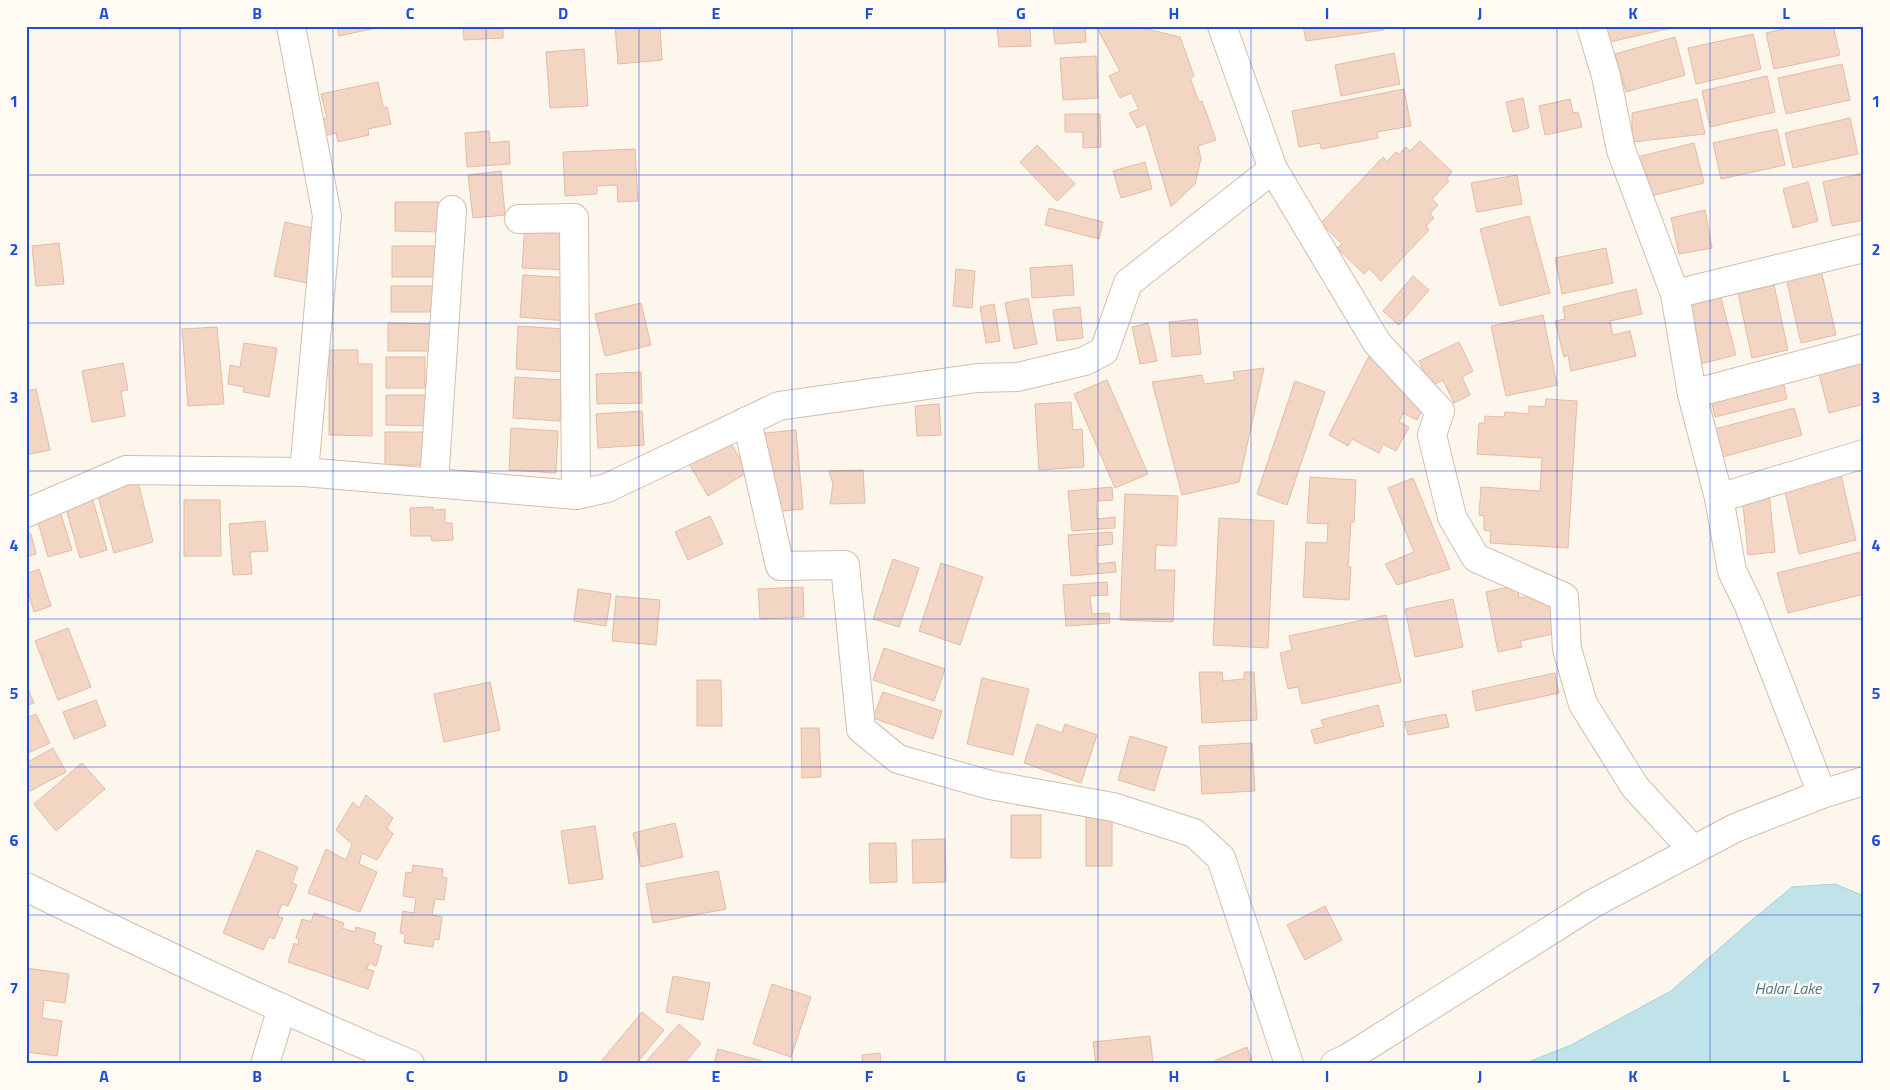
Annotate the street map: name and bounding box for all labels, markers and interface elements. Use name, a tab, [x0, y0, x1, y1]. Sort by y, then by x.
text: A	[99, 1, 109, 25]
text: B	[252, 1, 262, 25]
text: C	[406, 1, 415, 25]
text: D	[558, 1, 568, 25]
text: E	[712, 1, 721, 25]
text: F	[865, 1, 874, 25]
text: G	[1016, 1, 1026, 25]
text: H	[1169, 1, 1179, 25]
text: I	[1325, 1, 1329, 25]
text: J	[1478, 1, 1482, 25]
text: K	[1628, 1, 1638, 25]
text: L	[1782, 1, 1790, 25]
text: 1	[10, 89, 18, 113]
text: 1	[1872, 89, 1880, 113]
text: 2	[10, 237, 18, 261]
text: 2	[1872, 237, 1880, 261]
text: 3	[10, 385, 18, 409]
text: 3	[1872, 385, 1880, 409]
text: 4	[10, 533, 19, 557]
text: 4	[1872, 533, 1881, 557]
text: 5	[10, 681, 19, 705]
text: 5	[1872, 681, 1881, 705]
text: 6	[10, 828, 19, 852]
text: 6	[1872, 828, 1881, 852]
text: 7	[10, 976, 18, 1000]
water label: Halar Lake	[1755, 976, 1823, 1000]
text: 7	[1872, 976, 1880, 1000]
text: A	[99, 1064, 109, 1088]
text: B	[252, 1064, 262, 1088]
text: C	[406, 1064, 415, 1088]
text: D	[558, 1064, 568, 1088]
text: E	[712, 1064, 721, 1088]
text: F	[865, 1064, 874, 1088]
text: G	[1016, 1064, 1026, 1088]
text: H	[1169, 1064, 1179, 1088]
text: I	[1325, 1064, 1329, 1088]
text: J	[1478, 1064, 1482, 1088]
text: K	[1628, 1064, 1638, 1088]
text: L	[1782, 1064, 1790, 1088]

